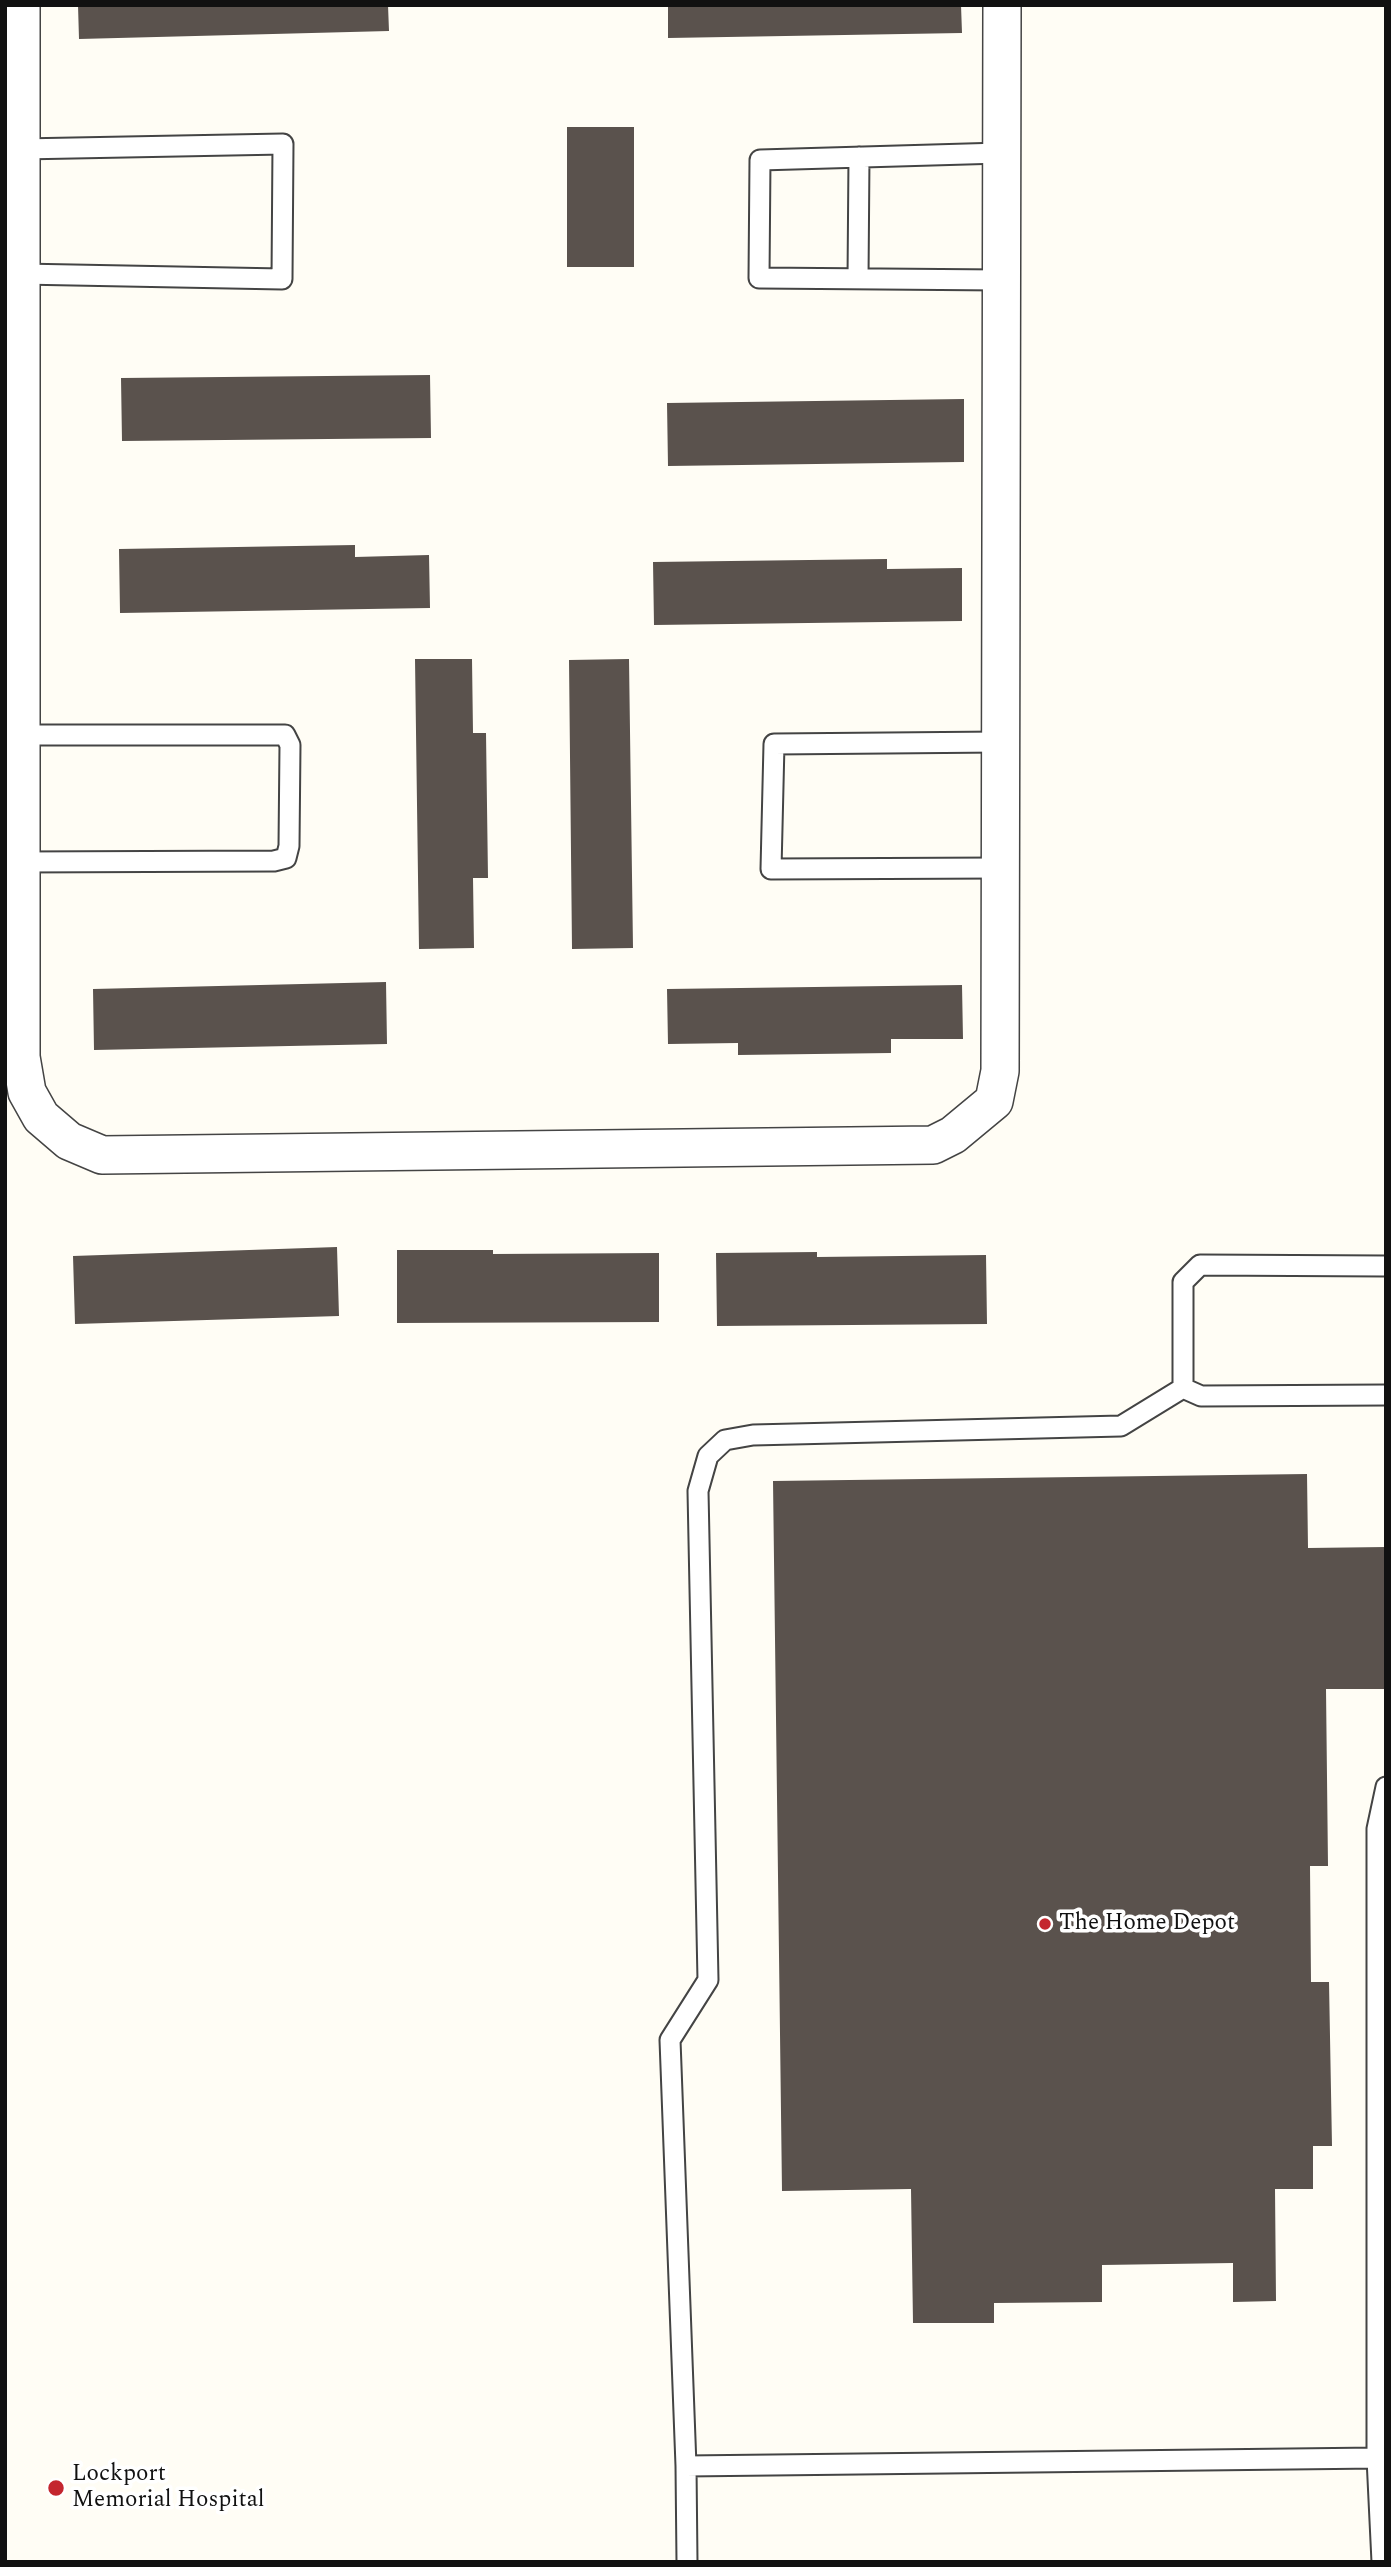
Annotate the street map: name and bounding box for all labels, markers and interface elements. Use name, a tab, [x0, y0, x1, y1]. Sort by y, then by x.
place label: The Home Depot	[1059, 1910, 1235, 1938]
marker: The Home Depot	[1037, 1916, 1053, 1932]
place label: Lockport Memorial Hospital	[72, 2461, 265, 2515]
marker: Lockport Memorial Hospital	[46, 2478, 66, 2498]

